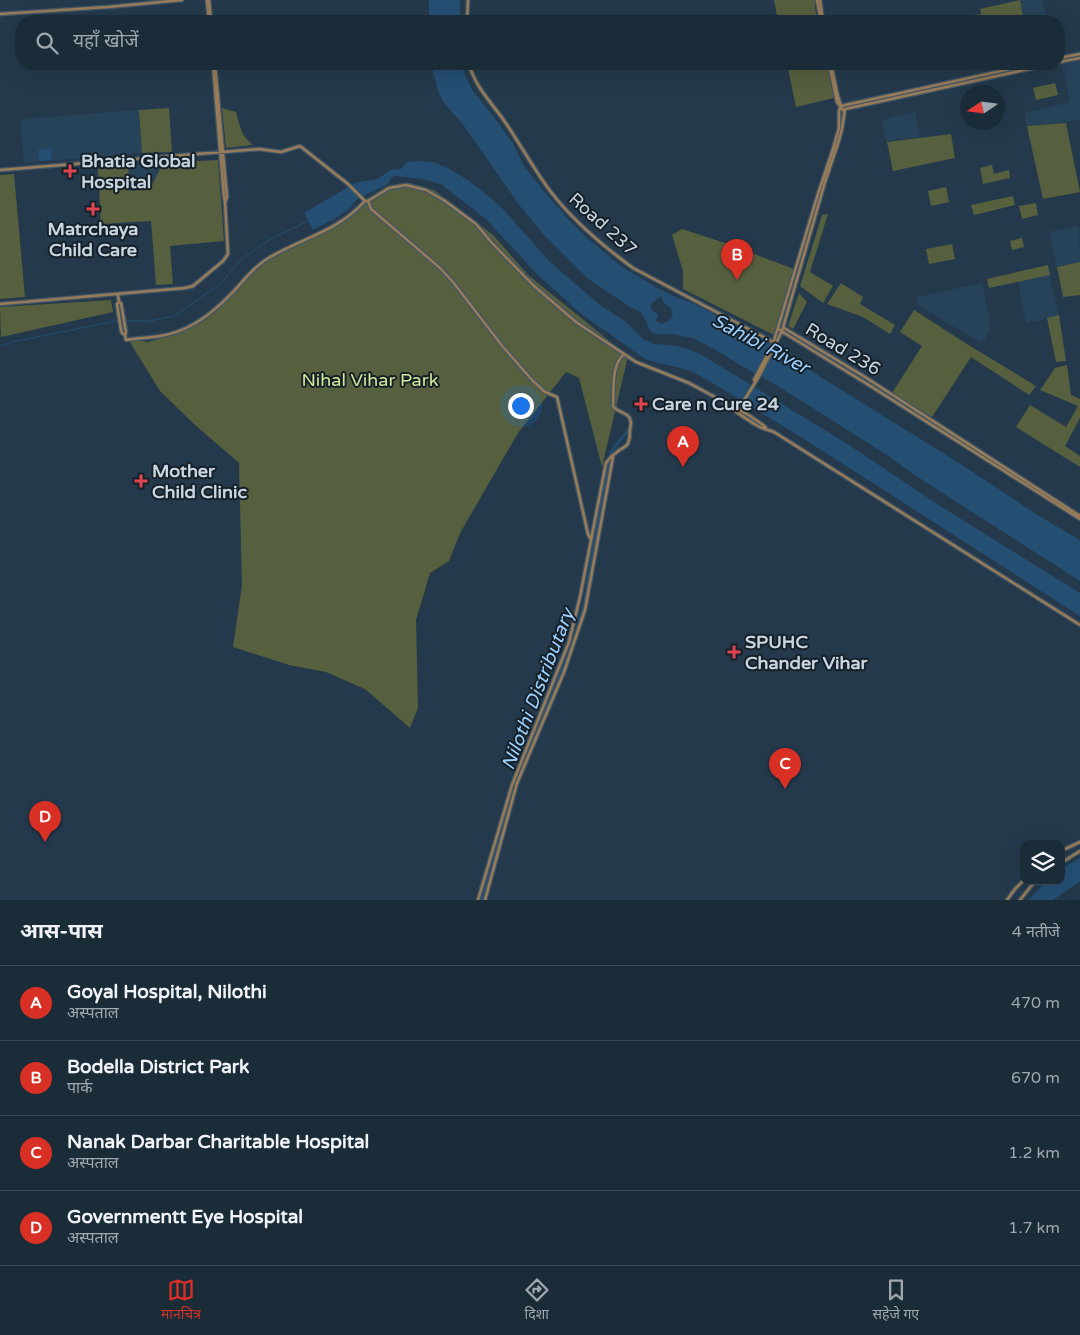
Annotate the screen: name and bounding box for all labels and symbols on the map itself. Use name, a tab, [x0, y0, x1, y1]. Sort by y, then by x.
north arrow	[960, 85, 1005, 130]
place label: Bhatia Global Hospital	[81, 150, 195, 193]
marker: Bhatia Global Hospital	[63, 164, 77, 178]
street label: Road 237	[564, 188, 642, 260]
marker: Matrchaya Child Care	[86, 202, 100, 216]
place label: Matrchaya Child Care	[48, 218, 138, 261]
pin: B	[721, 239, 753, 280]
water label: Sahibi River	[708, 309, 815, 380]
street label: Road 236	[801, 318, 885, 380]
park label: Nihal Vihar Park	[302, 369, 439, 391]
your location	[508, 393, 534, 419]
place label: Care n Cure 24	[652, 393, 780, 415]
marker: Care n Cure 24	[634, 397, 648, 411]
pin: A	[667, 426, 699, 467]
place label: Mother Child Clinic	[152, 460, 247, 503]
marker: Mother Child Clinic	[134, 474, 148, 488]
water label: Nilothi Distributary	[497, 603, 580, 773]
place label: SPUHC Chander Vihar	[745, 631, 869, 674]
marker: SPUHC Chander Vihar	[727, 645, 741, 659]
pin: C	[769, 748, 801, 789]
pin: D	[29, 801, 61, 842]

